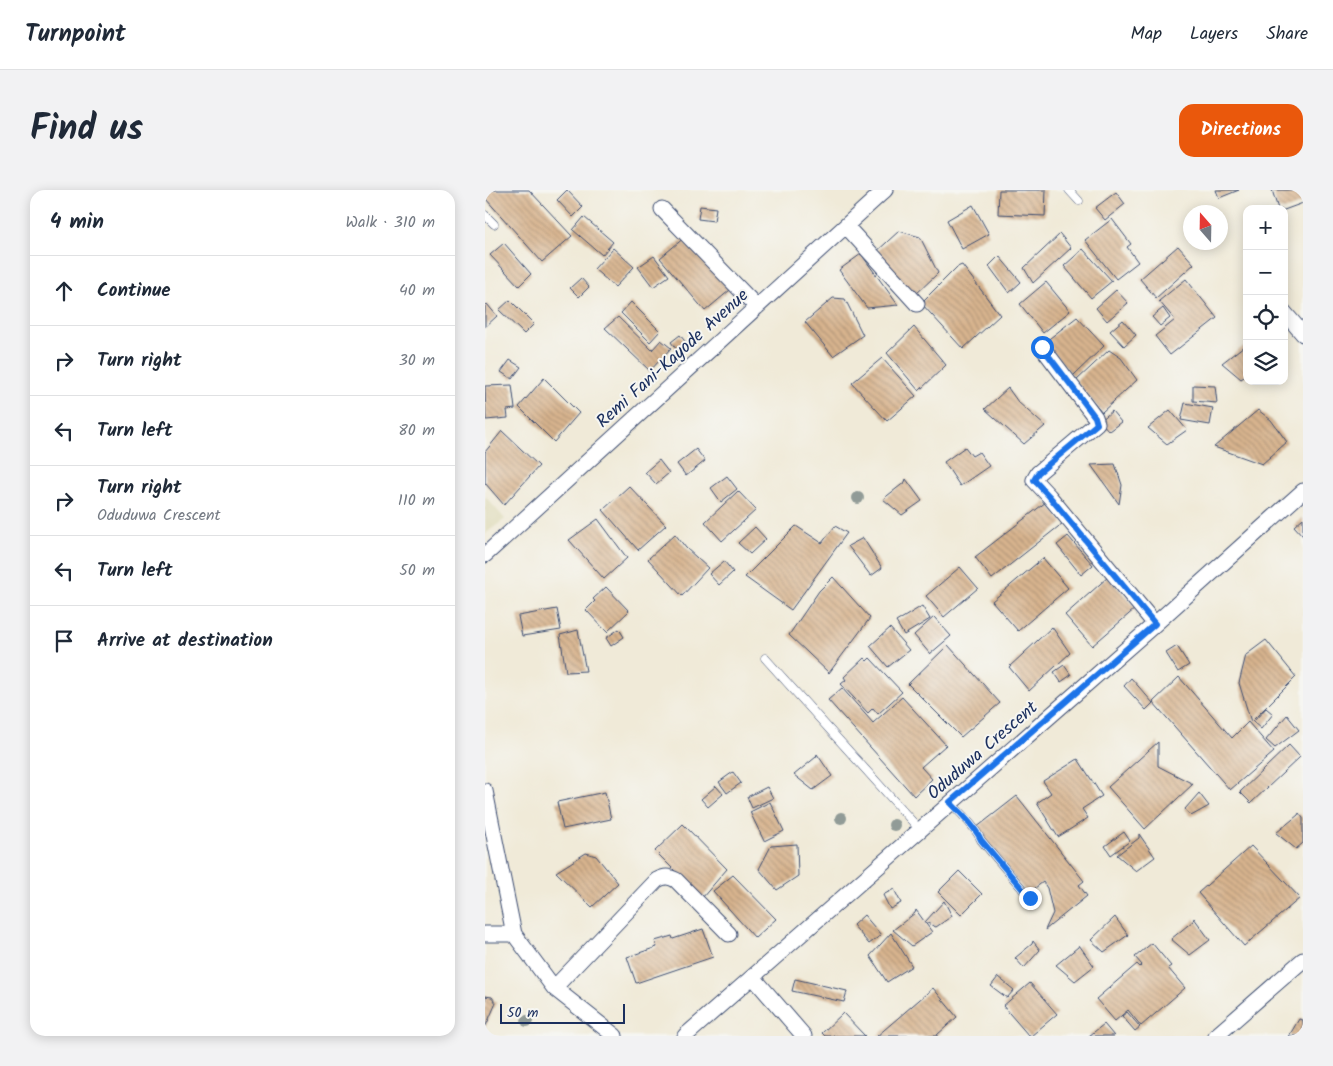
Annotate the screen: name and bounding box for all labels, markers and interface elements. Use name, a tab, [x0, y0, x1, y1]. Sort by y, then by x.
text: Turnpoint	[25, 15, 126, 54]
text: Map	[1131, 20, 1162, 49]
text: Layers	[1190, 20, 1238, 49]
text: Share	[1266, 20, 1308, 49]
text: Find us	[30, 102, 143, 158]
button: Directions	[1179, 104, 1303, 157]
north arrow	[1183, 205, 1228, 250]
map controls	[1243, 205, 1288, 385]
button: +	[1243, 205, 1288, 250]
text: 4 min	[50, 206, 104, 239]
text: Walk · 310 m	[346, 210, 435, 235]
button: −	[1243, 250, 1288, 295]
text: Continue	[97, 276, 170, 306]
icon: ahead	[50, 277, 78, 305]
text: 40 m	[399, 278, 435, 303]
street label: Remi Fani-Kayode Avenue	[590, 282, 756, 436]
button: locate	[1243, 295, 1288, 340]
route start	[1031, 336, 1054, 359]
button: layers	[1243, 340, 1288, 385]
text: Turn right	[97, 346, 182, 376]
icon: right	[50, 347, 78, 375]
text: 30 m	[399, 348, 435, 373]
text: Turn left	[97, 416, 172, 446]
icon: left	[50, 417, 78, 445]
text: 80 m	[398, 418, 435, 443]
text: Turn right	[97, 473, 182, 503]
icon: right	[50, 487, 78, 515]
text: 110 m	[398, 488, 435, 513]
text: Oduduwa Crescent	[97, 503, 221, 528]
text: Turn left	[97, 556, 172, 586]
icon: left	[50, 557, 78, 585]
text: 50 m	[399, 558, 435, 583]
text: Arrive at destination	[97, 626, 273, 656]
icon: arrive	[50, 627, 78, 655]
street label: Oduduwa Crescent	[921, 694, 1046, 808]
route end	[1019, 887, 1042, 910]
scale bar	[500, 1001, 625, 1024]
text: 50 m	[507, 1002, 538, 1024]

